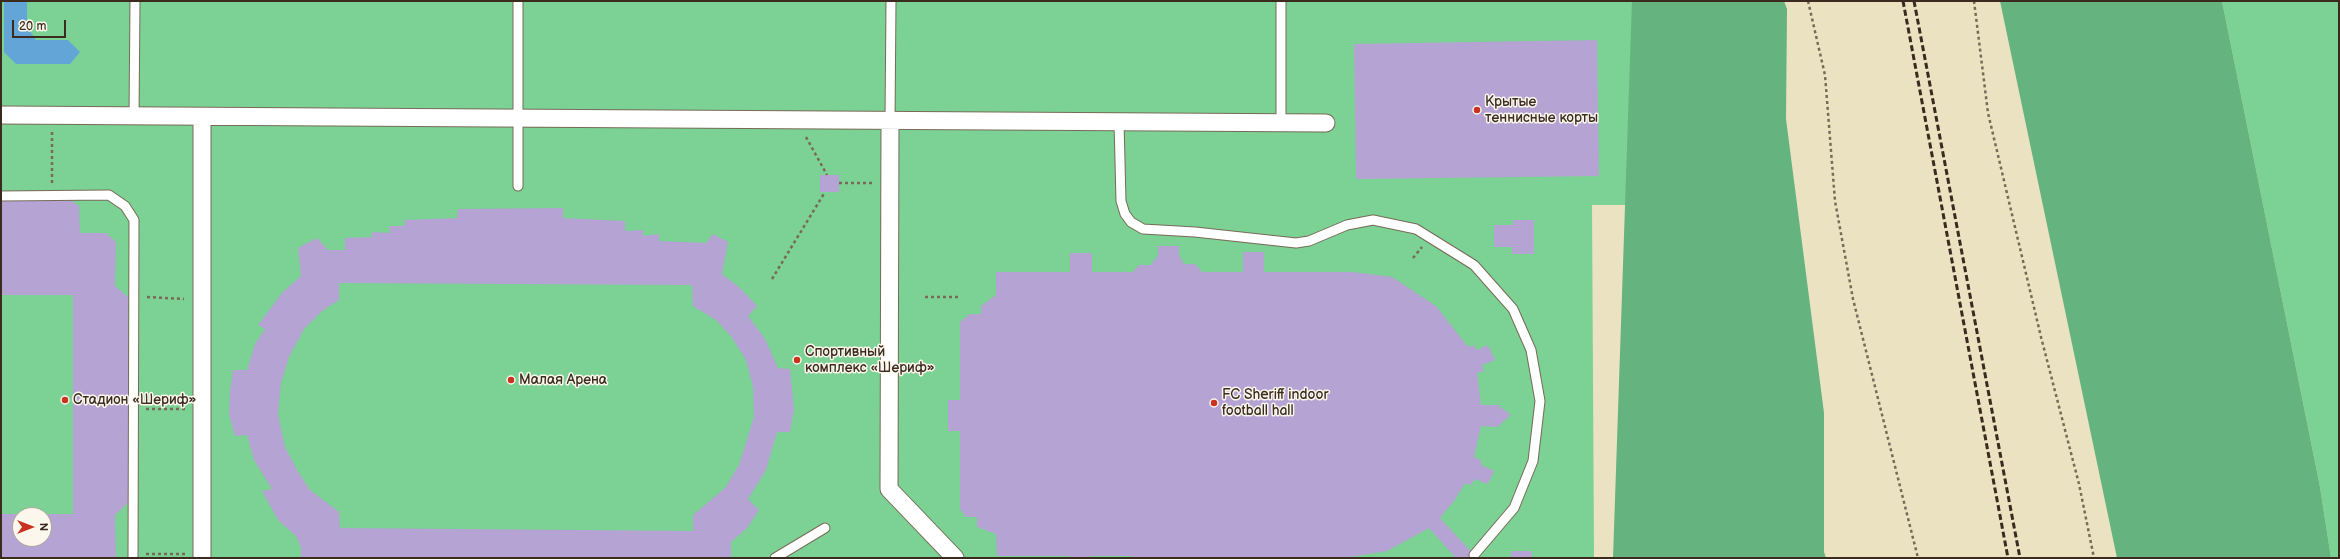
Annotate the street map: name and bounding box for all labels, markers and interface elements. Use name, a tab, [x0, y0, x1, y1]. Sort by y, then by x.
scale bar	[14, 12, 68, 38]
text: 20 m	[19, 19, 46, 34]
place label: Крытые теннисные корты	[1485, 94, 1598, 126]
marker: Крытые теннисные корты	[1472, 105, 1482, 115]
place label: Спортивный комплекс «Шериф»	[805, 344, 934, 376]
marker: Спортивный комплекс «Шериф»	[792, 355, 802, 365]
place label: Малая Арена	[519, 372, 607, 388]
marker: Малая Арена	[506, 375, 516, 385]
place label: FC Sheriff indoor football hall	[1222, 387, 1328, 420]
place label: Стадион «Шериф»	[73, 392, 196, 408]
marker: Стадион «Шериф»	[60, 395, 70, 405]
marker: FC Sheriff indoor football hall	[1209, 398, 1219, 408]
north arrow	[12, 507, 52, 547]
text: N	[37, 523, 50, 531]

